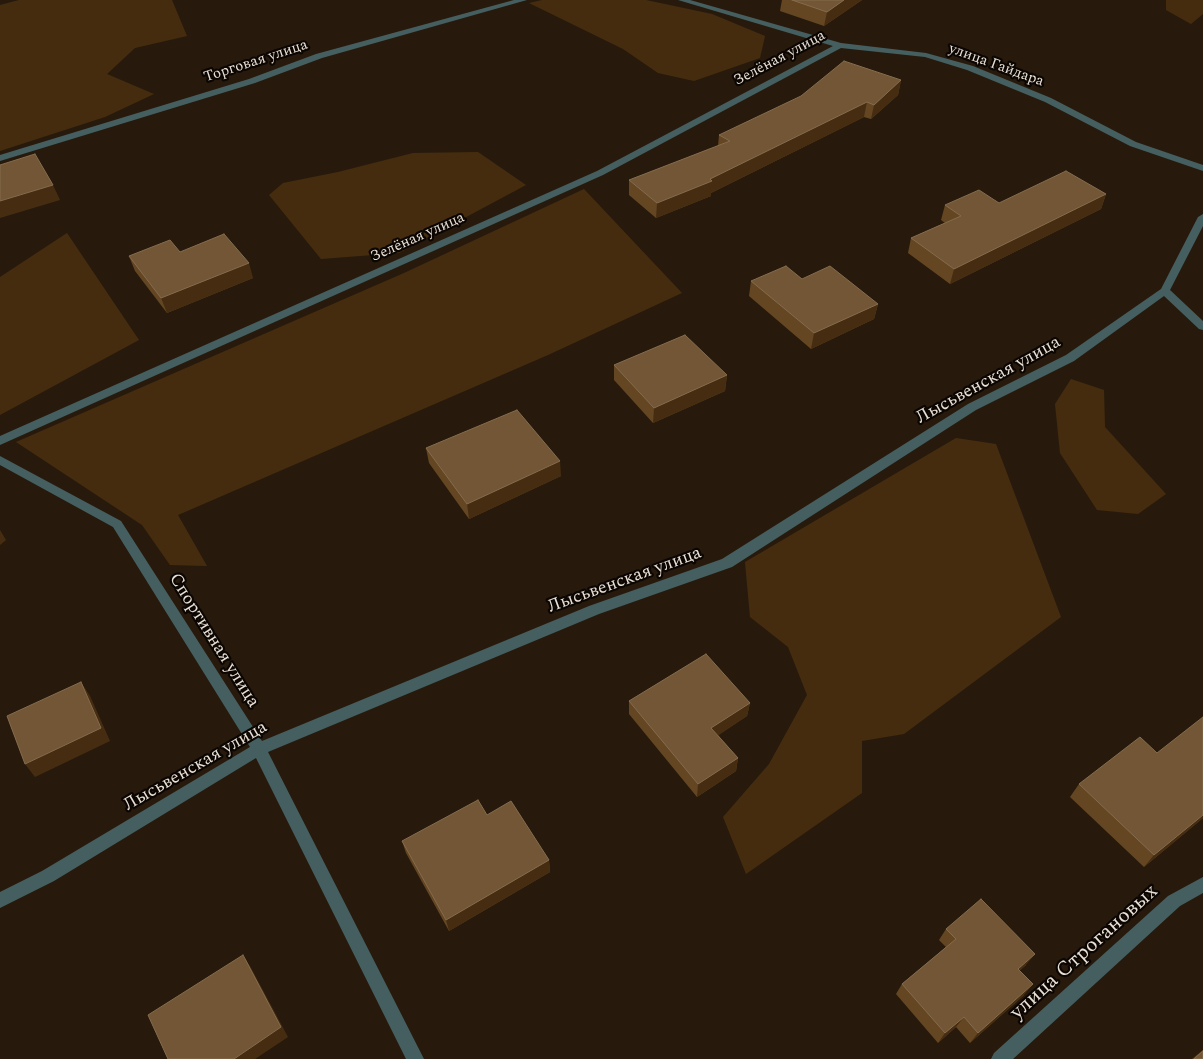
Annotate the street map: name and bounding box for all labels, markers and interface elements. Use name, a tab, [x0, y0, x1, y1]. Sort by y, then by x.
street label: Зелёная улица	[731, 27, 829, 91]
street label: Торговая улица	[202, 37, 310, 87]
street label: улица Гайдара	[946, 40, 1046, 92]
street label: Зелёная улица	[368, 209, 468, 267]
street label: Лысьвенская улица	[913, 332, 1065, 430]
street label: Лысьвенская улица	[545, 543, 705, 619]
street label: Спортивная улица	[163, 570, 263, 712]
street label: Лысьвенская улица	[120, 717, 272, 817]
street label: улица Строгановых	[1006, 880, 1164, 1026]

